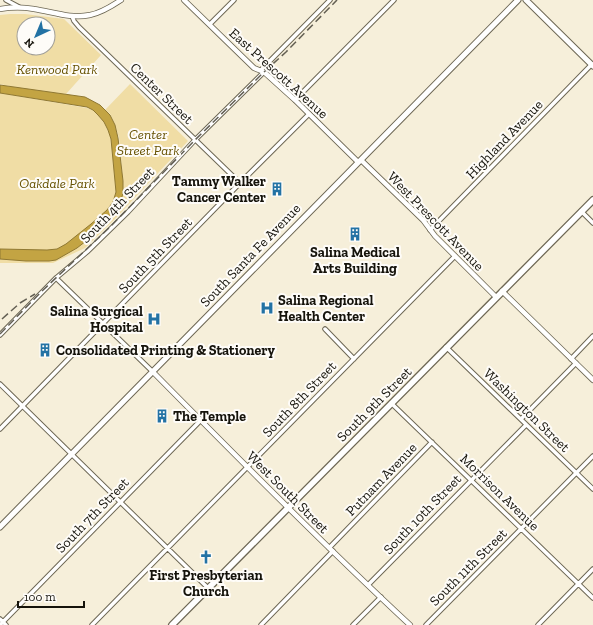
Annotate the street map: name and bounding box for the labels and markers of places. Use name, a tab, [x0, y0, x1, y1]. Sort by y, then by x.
place label: Tammy Walker Cancer Center	[172, 173, 266, 206]
building icon: Tammy Walker Cancer Center	[269, 181, 285, 197]
building icon: Salina Medical Arts Building	[347, 226, 363, 242]
place label: Salina Medical Arts Building	[310, 244, 400, 277]
place label: Salina Regional Health Center	[278, 292, 374, 325]
hospital icon: Salina Regional Health Center	[259, 300, 275, 316]
place label: Salina Surgical Hospital	[50, 303, 143, 336]
hospital icon: Salina Surgical Hospital	[146, 311, 162, 327]
building icon: Consolidated Printing & Stationery	[37, 342, 53, 358]
place label: Consolidated Printing & Stationery	[56, 342, 275, 359]
building icon: The Temple	[154, 408, 170, 424]
place label: The Temple	[173, 408, 246, 425]
church icon: First Presbyterian Church	[198, 549, 214, 565]
place label: First Presbyterian Church	[149, 567, 264, 600]

